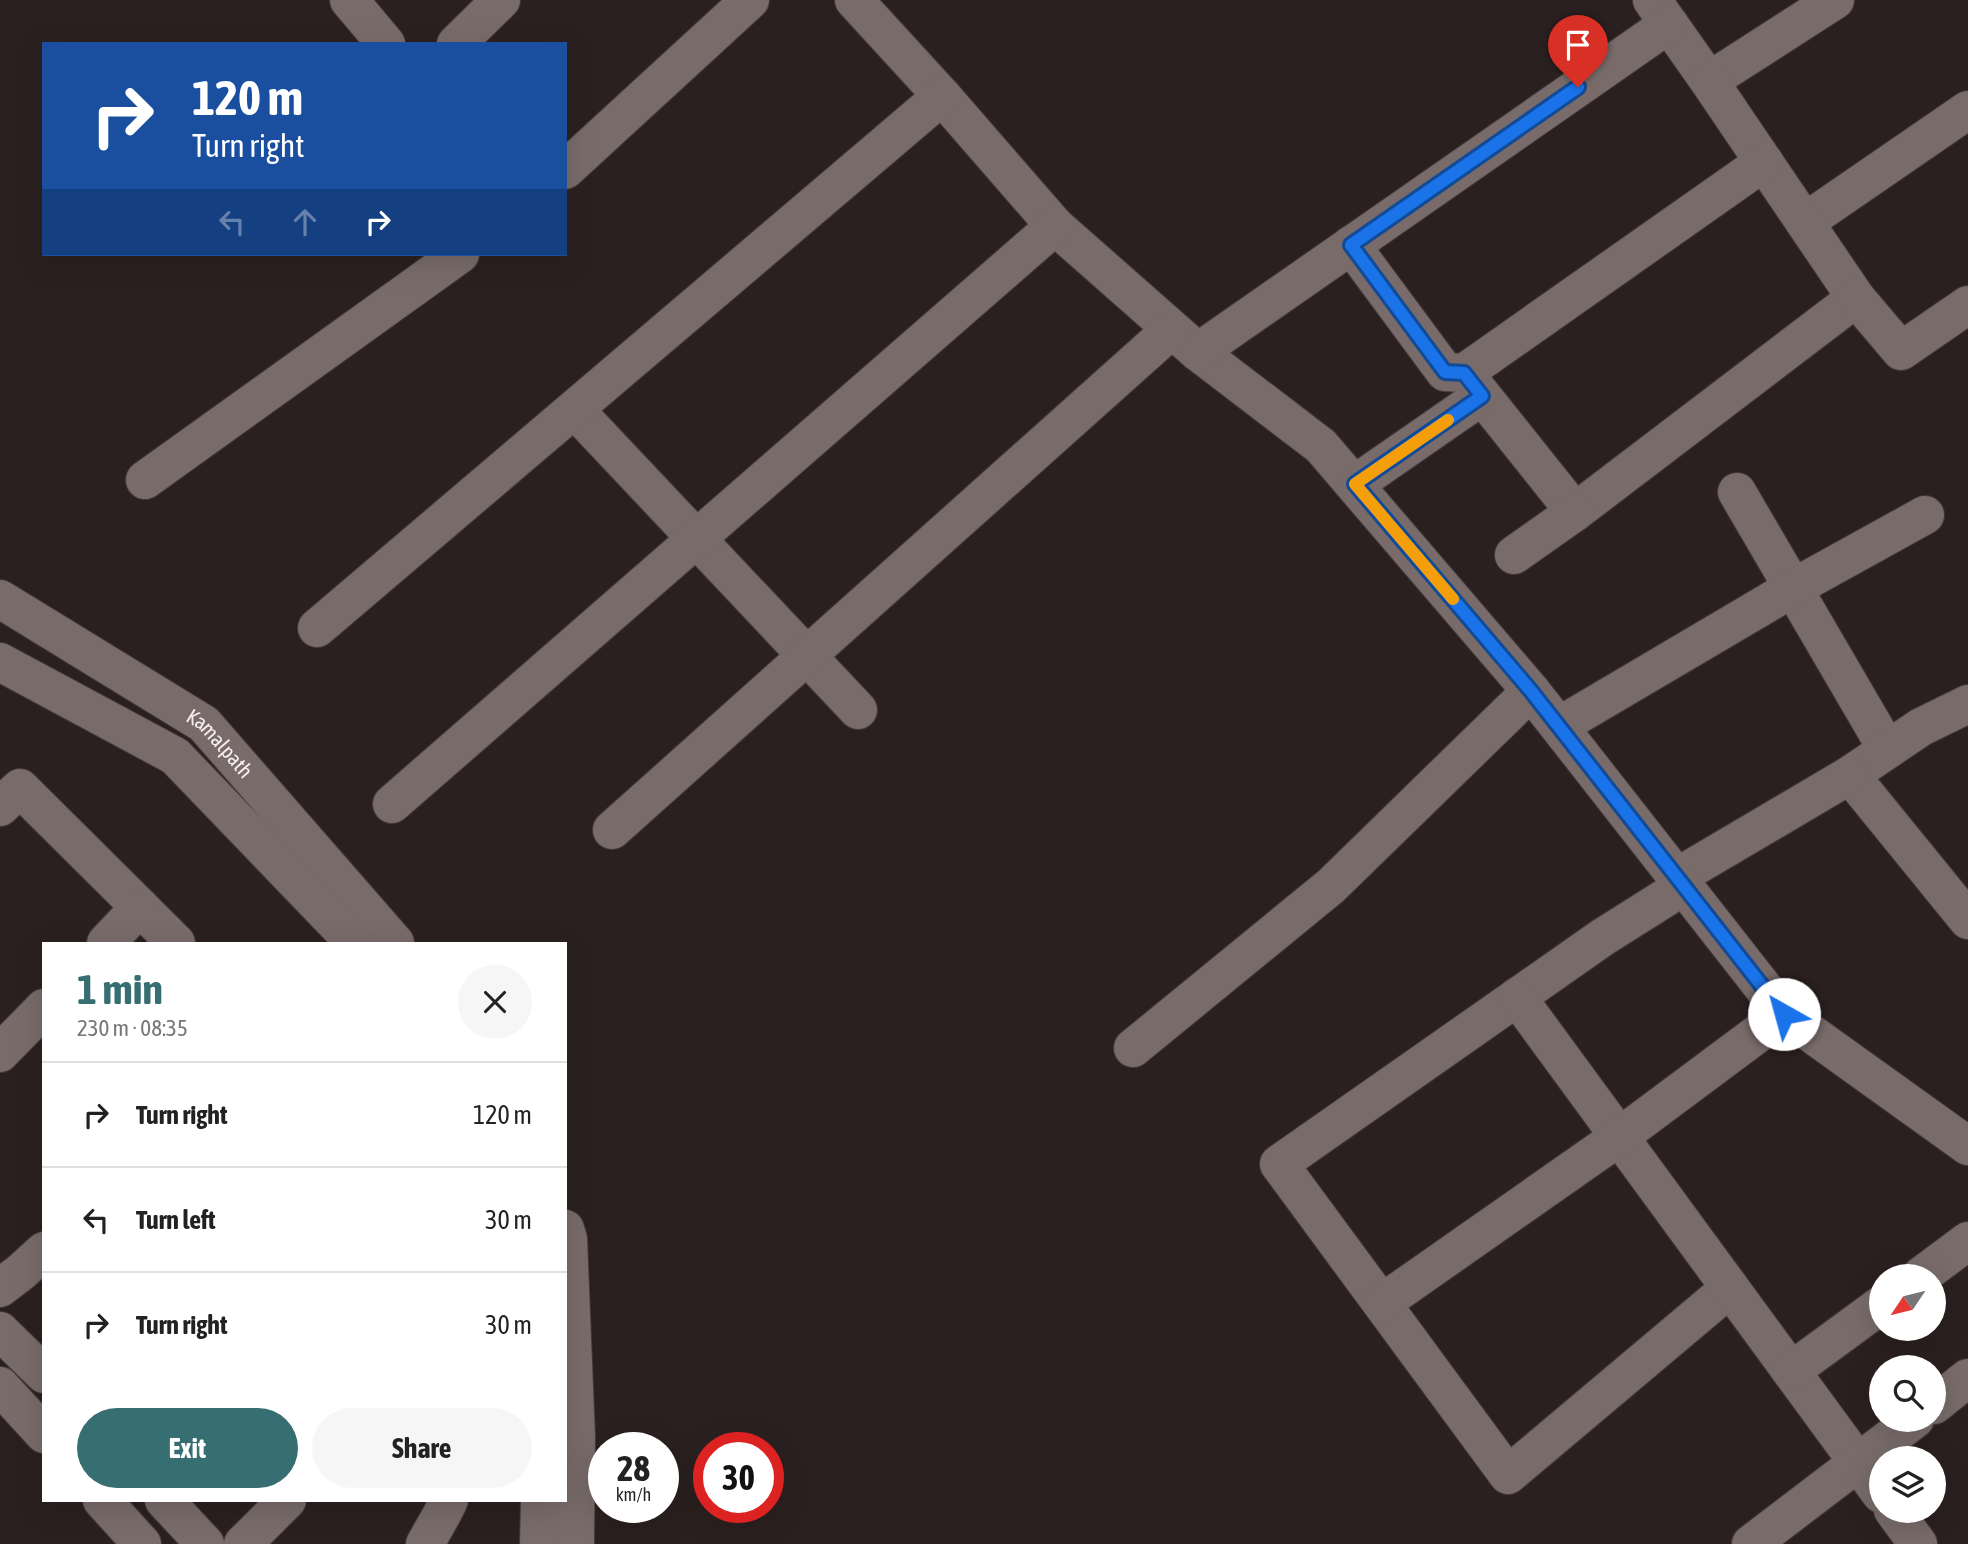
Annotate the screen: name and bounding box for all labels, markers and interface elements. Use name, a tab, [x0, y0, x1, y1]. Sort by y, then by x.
pin	[1548, 15, 1608, 87]
icon: arrive	[1559, 26, 1597, 64]
text: 120 m	[192, 69, 303, 125]
icon: right	[77, 70, 168, 161]
text: Turn right	[192, 127, 305, 164]
icon: left	[213, 203, 251, 241]
icon: ahead	[286, 203, 324, 241]
icon: right	[359, 203, 397, 241]
street label: Kamalpath	[183, 703, 258, 782]
text: 1 min	[77, 965, 163, 1013]
button: close	[458, 965, 532, 1039]
position arrow	[1747, 977, 1821, 1051]
text: 230 m · 08:35	[77, 1015, 188, 1041]
icon: right	[77, 1096, 115, 1134]
text: Turn right	[136, 1100, 227, 1130]
text: 120 m	[473, 1100, 532, 1130]
icon: left	[77, 1201, 115, 1239]
text: Turn left	[136, 1205, 216, 1235]
text: 30 m	[485, 1205, 532, 1235]
north arrow	[1869, 1264, 1946, 1340]
map controls	[1869, 1264, 1946, 1523]
icon: right	[77, 1306, 115, 1344]
text: Turn right	[136, 1310, 227, 1340]
text: 30 m	[485, 1310, 532, 1340]
button: search	[1869, 1355, 1946, 1432]
button: Exit	[77, 1408, 298, 1488]
button: Share	[312, 1408, 532, 1488]
speed limit sign: 30	[693, 1432, 784, 1523]
button: layers	[1869, 1446, 1946, 1523]
text: 28	[617, 1448, 650, 1488]
text: km/h	[616, 1484, 651, 1505]

